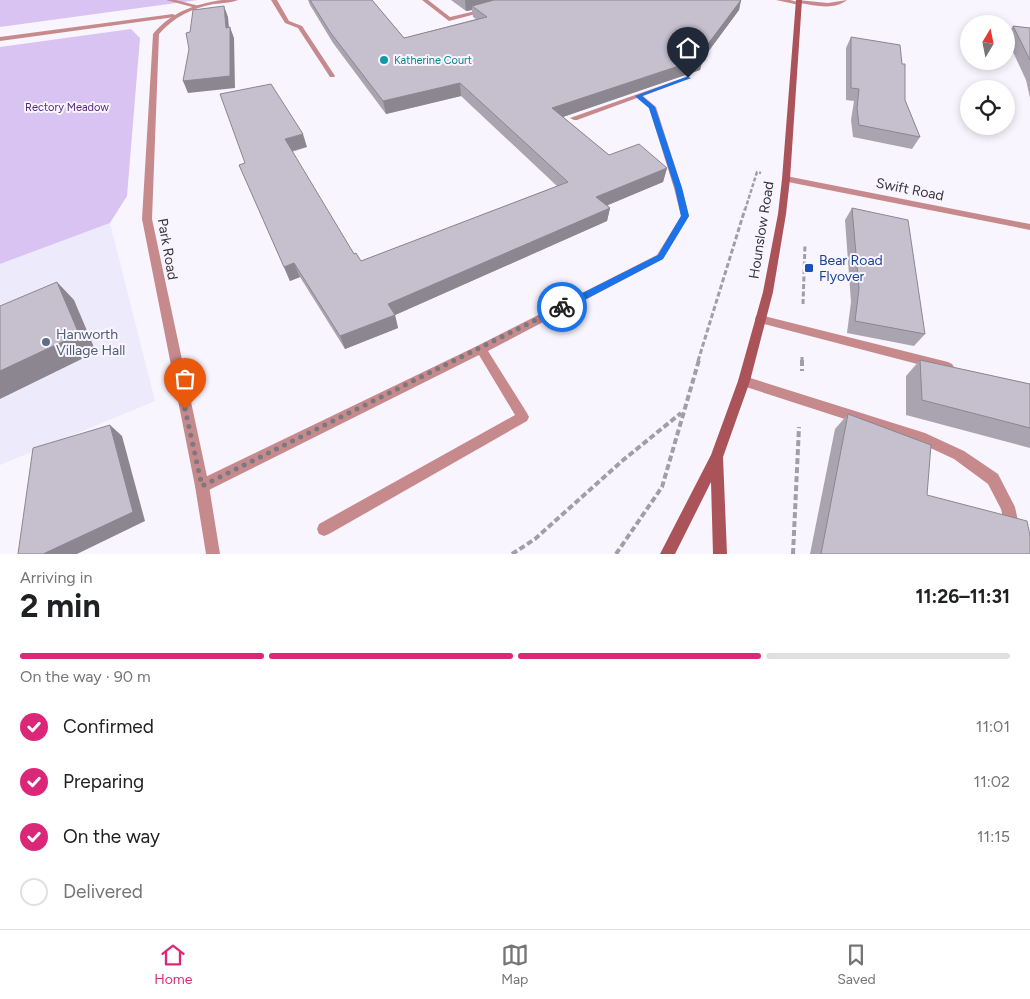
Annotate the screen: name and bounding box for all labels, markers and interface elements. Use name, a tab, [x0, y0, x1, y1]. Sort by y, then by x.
north arrow	[960, 15, 1015, 70]
map controls	[960, 15, 1015, 135]
pin	[667, 27, 709, 78]
icon: home	[674, 34, 702, 62]
marker: Katherine Court	[378, 54, 390, 66]
place label: Katherine Court	[394, 54, 472, 67]
button: locate	[960, 80, 1015, 135]
park label: Rectory Meadow	[25, 101, 109, 114]
street label: Swift Road	[874, 175, 945, 204]
street label: Hounslow Road	[745, 180, 778, 280]
street label: Park Road	[154, 217, 181, 281]
place label: Bear Road Flyover	[819, 252, 883, 285]
marker: Bear Road Flyover	[803, 262, 815, 274]
courier	[537, 282, 587, 332]
icon: bike	[548, 293, 576, 321]
place label: Hanworth Village Hall	[56, 326, 125, 359]
marker: Hanworth Village Hall	[40, 336, 52, 348]
pin	[164, 358, 206, 409]
icon: bag	[171, 365, 199, 393]
text: Arriving in	[20, 568, 92, 587]
text: 11:26–11:31	[915, 585, 1010, 608]
text: 2 min	[20, 587, 101, 625]
text: On the way · 90 m	[20, 667, 151, 686]
icon: check	[20, 713, 48, 741]
text: Confirmed	[63, 715, 154, 738]
text: 11:01	[976, 717, 1010, 736]
icon: check	[20, 768, 48, 796]
text: Preparing	[63, 770, 144, 793]
text: 11:02	[974, 772, 1010, 791]
icon: check	[20, 823, 48, 851]
text: On the way	[63, 825, 160, 848]
text: 11:15	[977, 827, 1010, 846]
text: Delivered	[63, 880, 143, 903]
tab: Home	[154, 941, 192, 988]
tab: Map	[501, 941, 529, 988]
tab: Saved	[837, 941, 876, 988]

